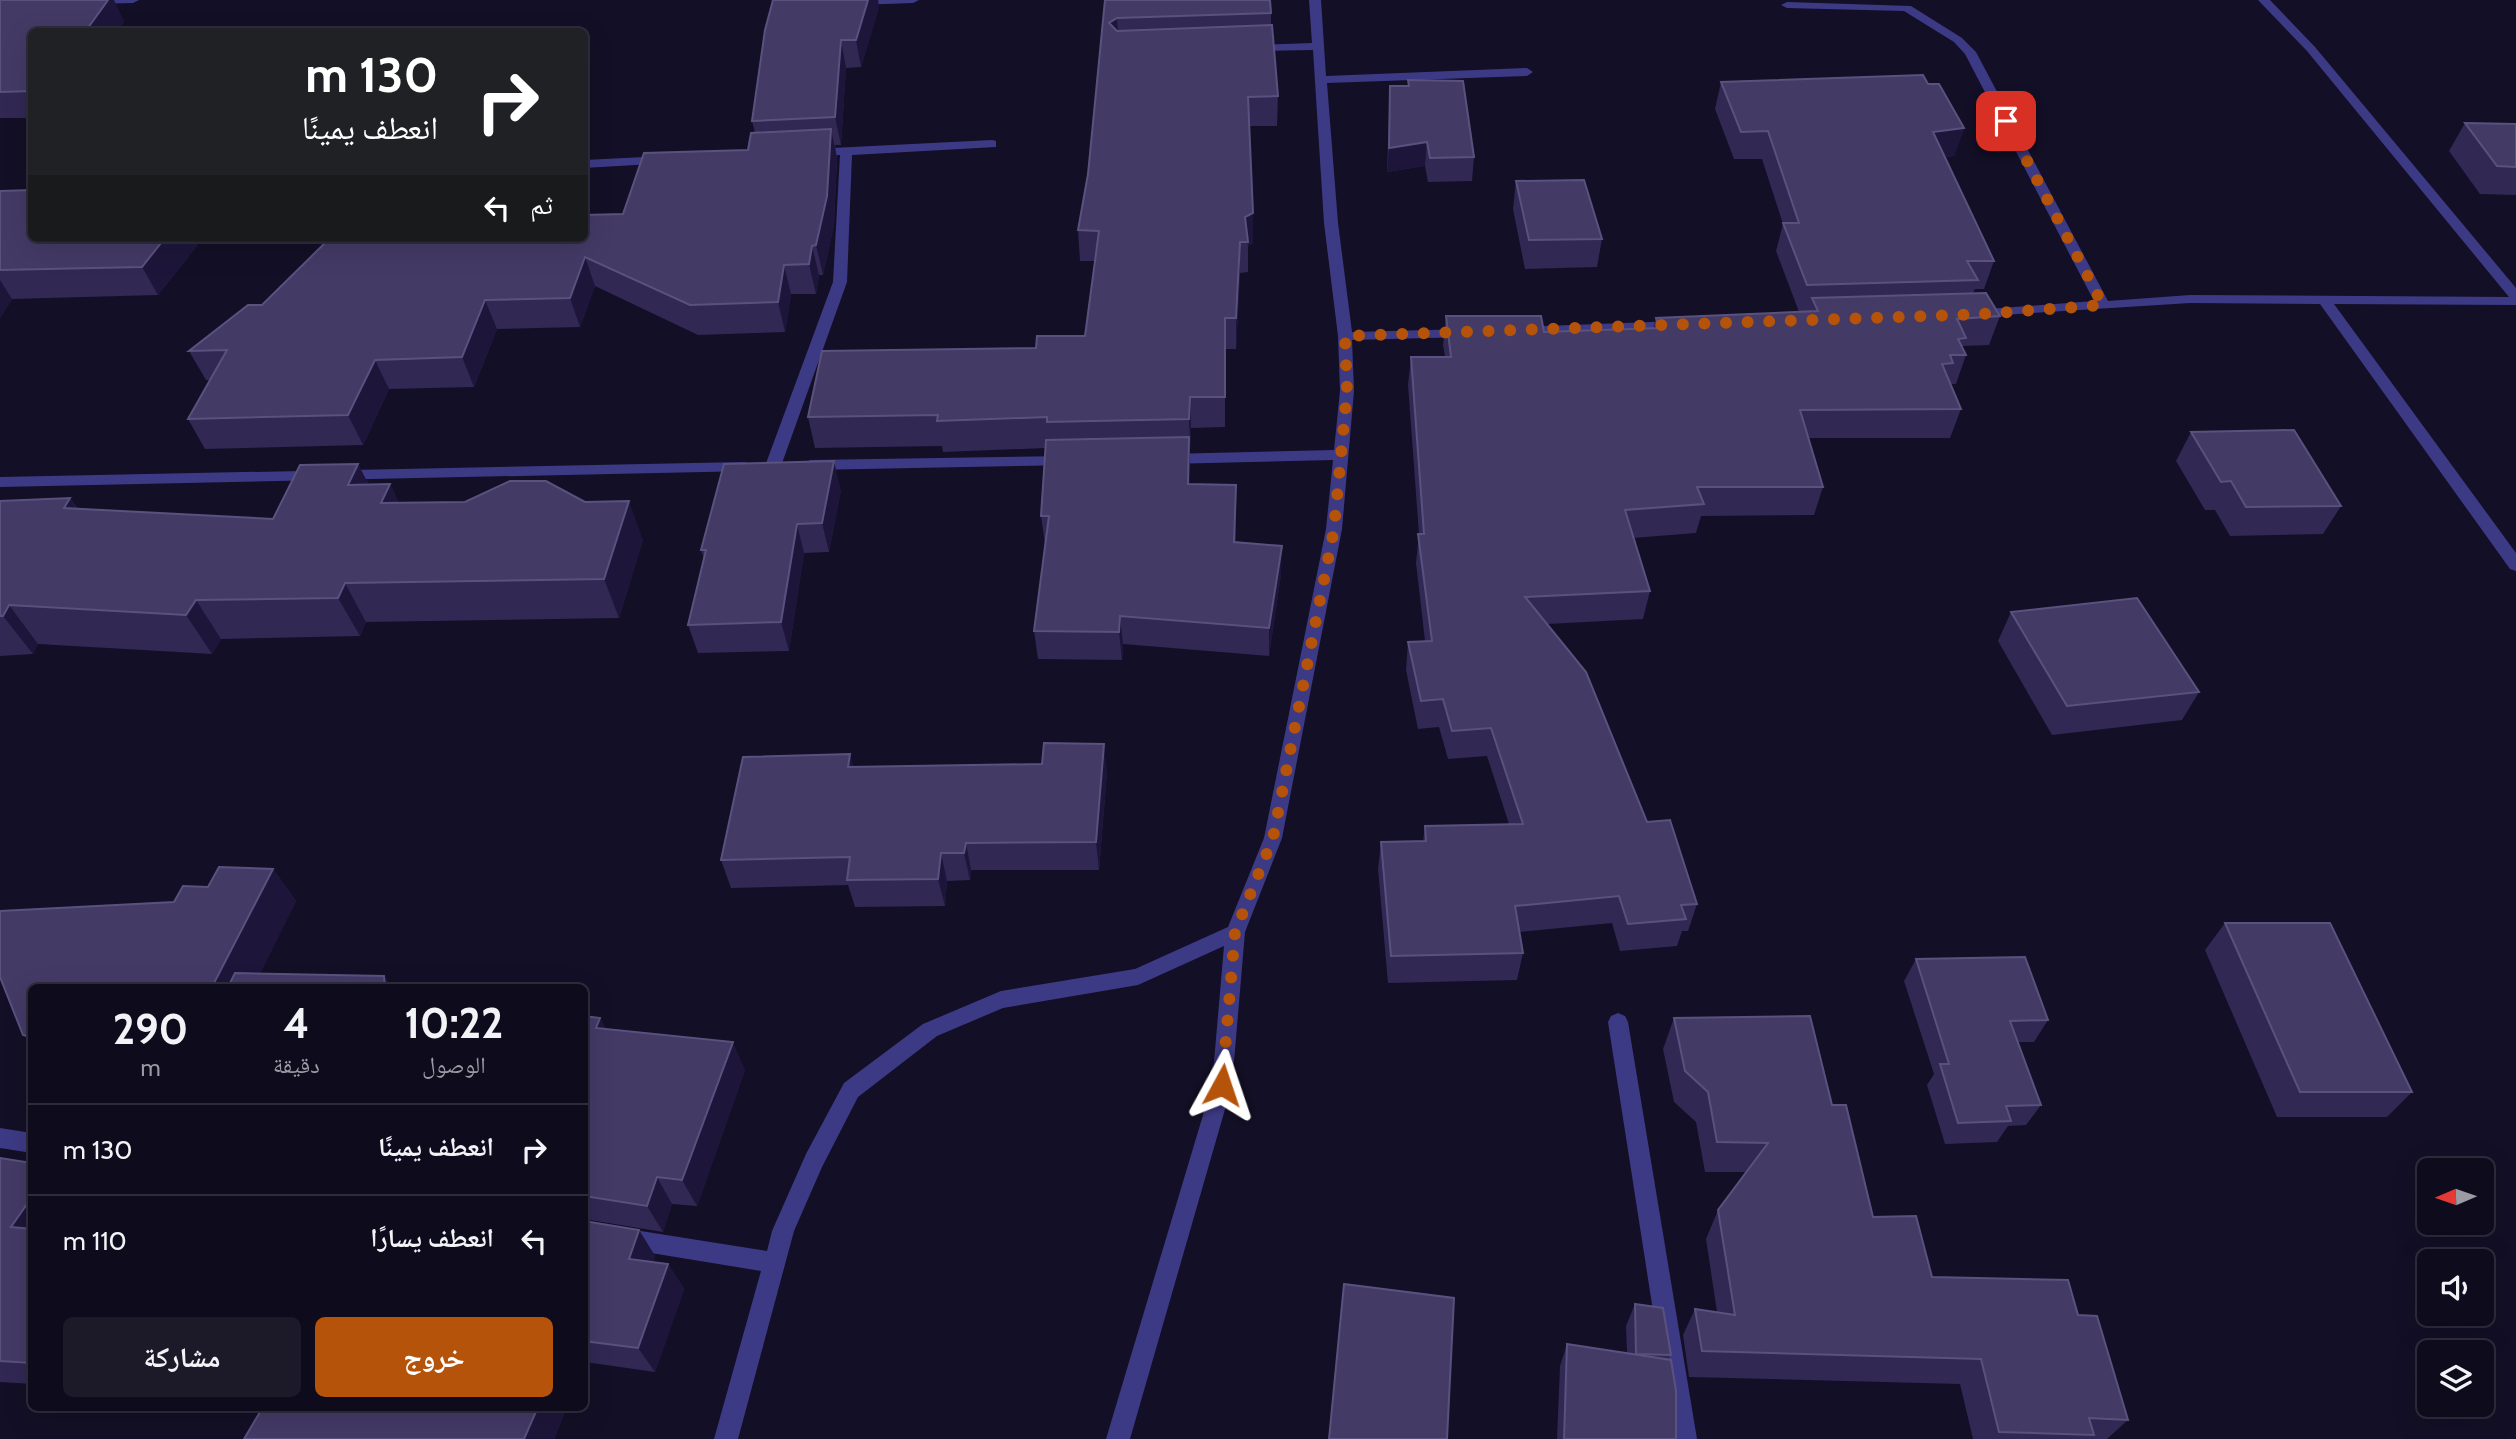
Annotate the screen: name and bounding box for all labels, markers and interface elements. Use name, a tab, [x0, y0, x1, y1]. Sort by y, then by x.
text: 130 m	[305, 45, 438, 104]
icon: right	[462, 56, 553, 147]
pin	[1976, 91, 2036, 151]
icon: arrive	[1987, 102, 2025, 140]
text: انعطف يمينًا	[302, 108, 438, 147]
icon: left	[478, 189, 516, 227]
text: ثم	[530, 189, 553, 221]
text: 4	[283, 997, 309, 1049]
text: 10:22	[404, 997, 503, 1049]
text: 290	[113, 1003, 188, 1055]
position arrow	[1185, 1048, 1259, 1122]
text: دقيقة	[273, 1051, 320, 1079]
text: الوصول	[422, 1051, 486, 1079]
text: m	[140, 1054, 161, 1082]
text: انعطف يمينًا	[378, 1131, 494, 1163]
icon: right	[515, 1131, 553, 1169]
text: 130 m	[63, 1134, 132, 1166]
north arrow	[2417, 1158, 2494, 1236]
map controls	[2417, 1158, 2494, 1417]
text: انعطف يسارًا	[370, 1222, 494, 1254]
icon: left	[515, 1222, 553, 1260]
text: 110 m	[63, 1225, 127, 1257]
button: sound	[2417, 1249, 2494, 1326]
button: مشاركة	[63, 1317, 301, 1397]
button: خروج	[315, 1317, 553, 1397]
button: layers	[2417, 1340, 2494, 1417]

